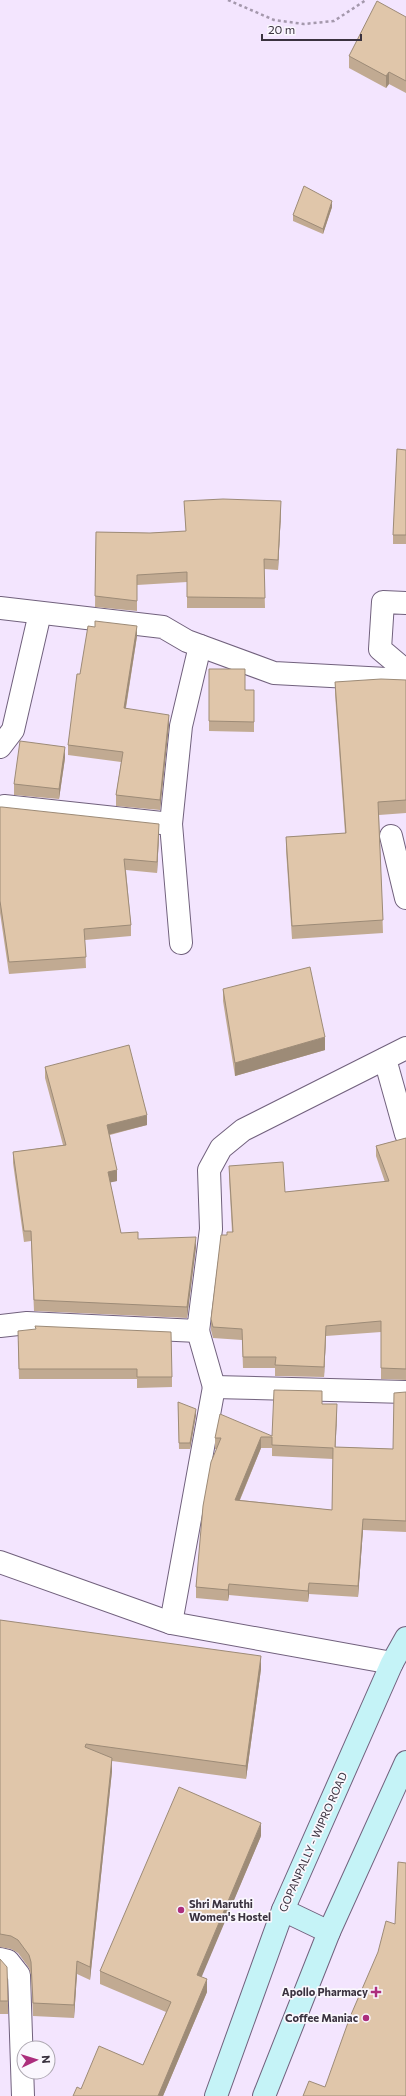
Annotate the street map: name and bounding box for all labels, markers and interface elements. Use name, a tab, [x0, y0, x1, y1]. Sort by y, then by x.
scale bar	[262, 16, 361, 42]
text: 20 m	[268, 22, 295, 36]
street label: GOPANPALLY - WIPRO ROAD	[276, 1770, 349, 1914]
place label: Shri Maruthi Women's Hostel	[189, 1897, 271, 1923]
marker: Shri Maruthi Women's Hostel	[176, 1905, 186, 1915]
place label: Apollo Pharmacy	[282, 1985, 368, 1998]
marker: Apollo Pharmacy	[371, 1987, 381, 1997]
place label: Coffee Maniac	[285, 2011, 358, 2024]
marker: Coffee Maniac	[361, 2013, 371, 2023]
north arrow	[16, 2040, 56, 2080]
text: N	[40, 2055, 53, 2064]

